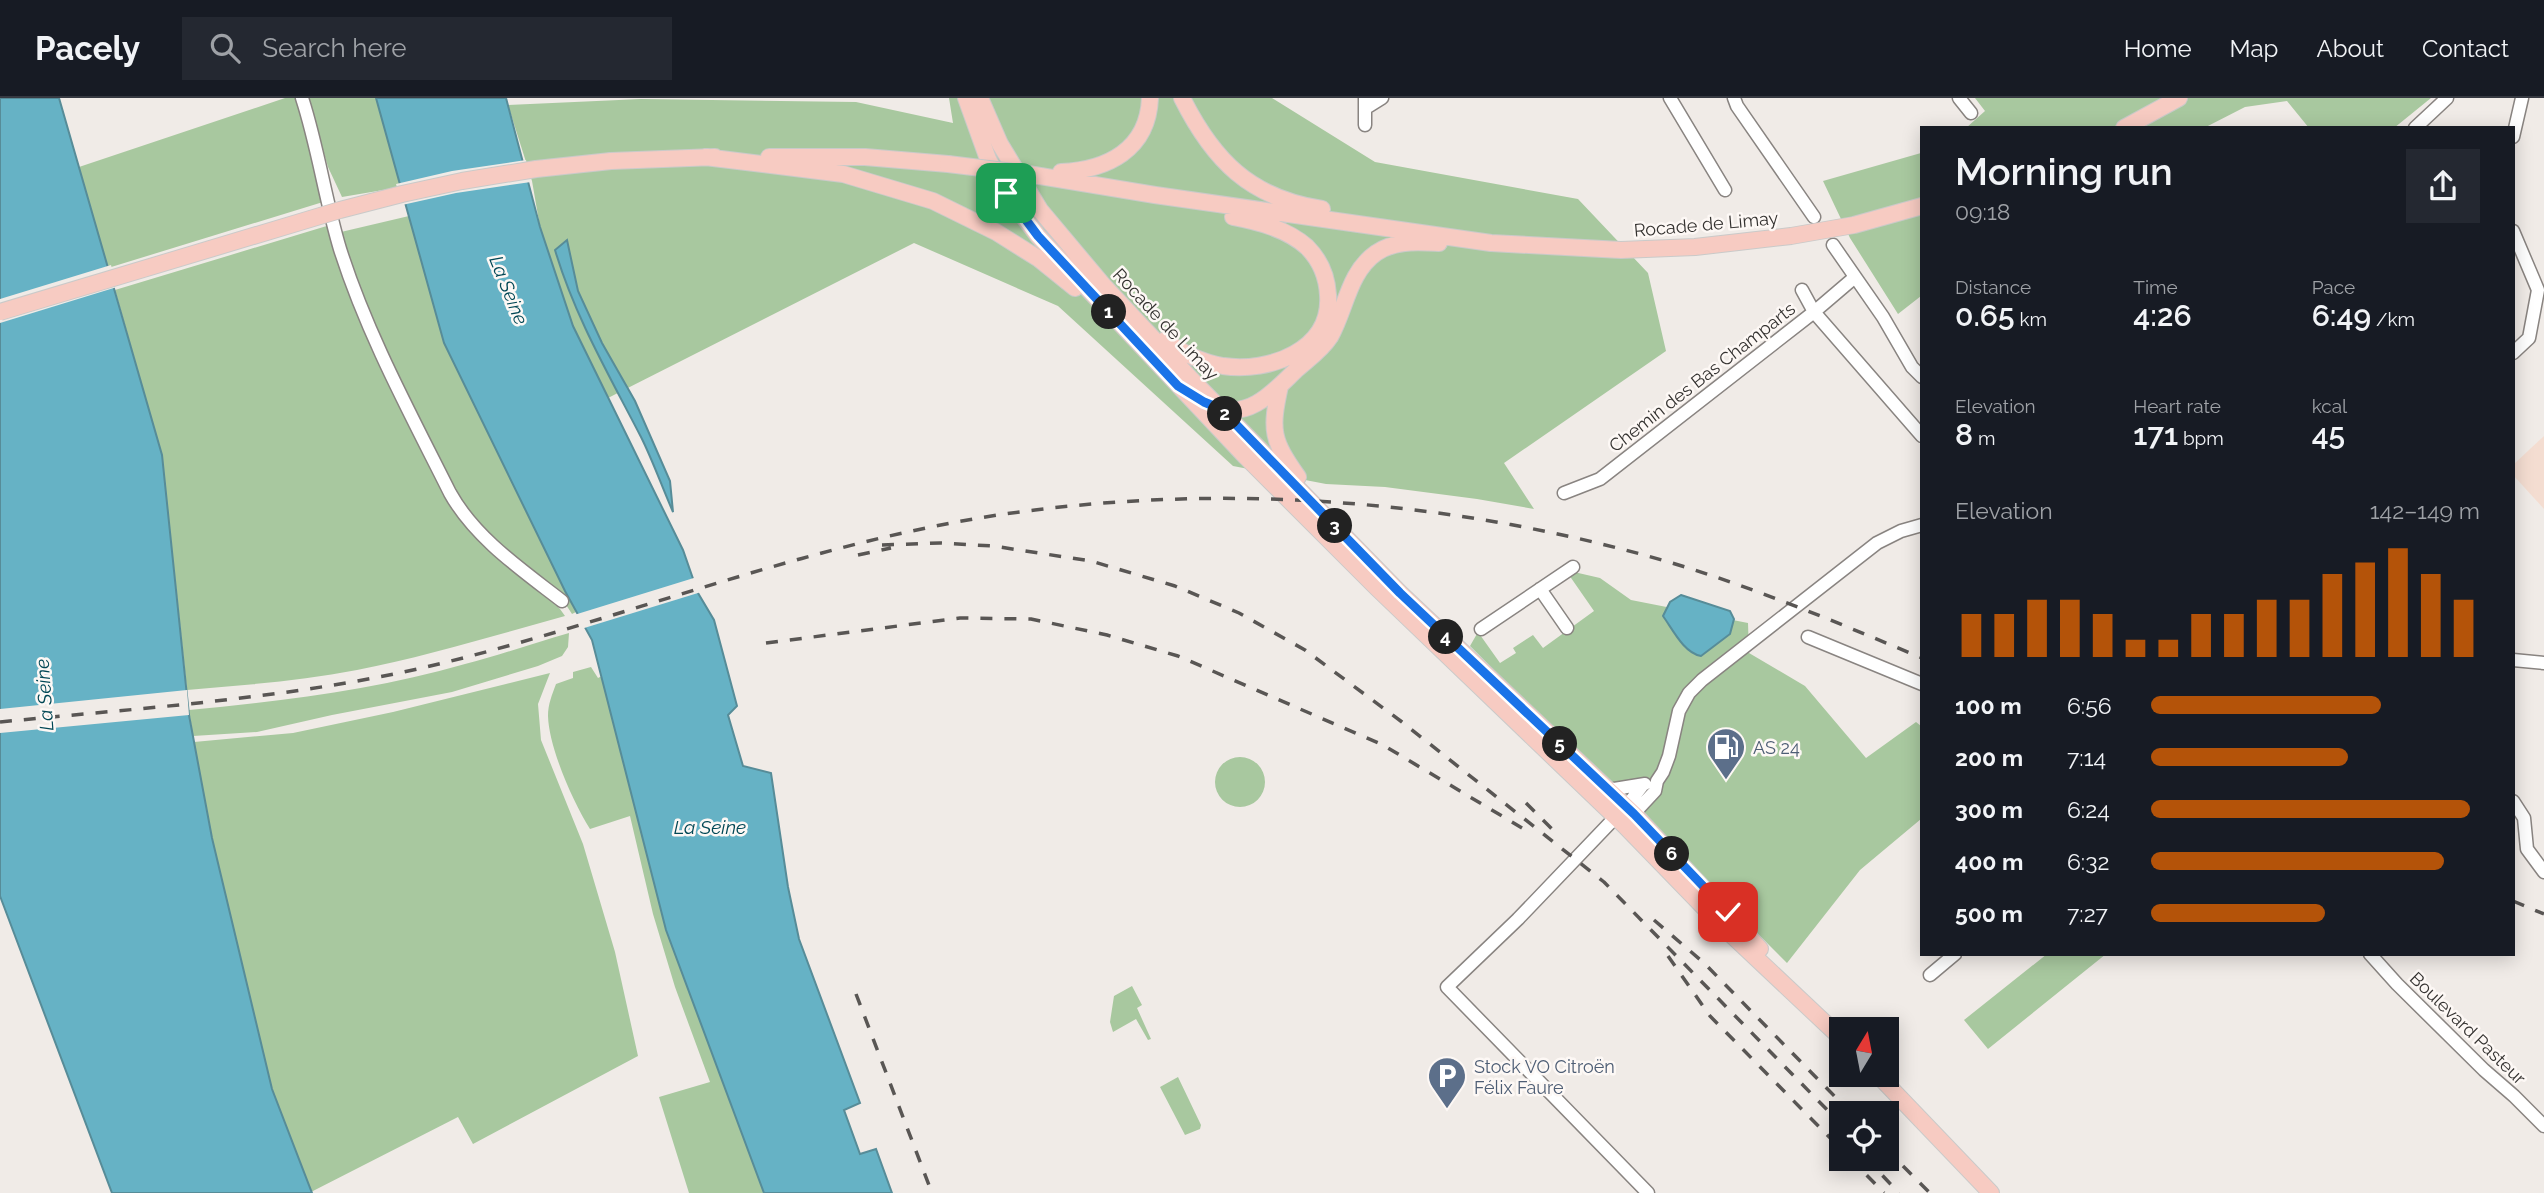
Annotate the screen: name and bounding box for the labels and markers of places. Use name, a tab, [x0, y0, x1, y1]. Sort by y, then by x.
pin	[976, 163, 1036, 223]
pin: 1	[1092, 294, 1126, 330]
pin: 2	[1208, 396, 1242, 432]
pin: 3	[1318, 508, 1352, 544]
pin: 4	[1428, 620, 1464, 654]
pin: 5	[1542, 726, 1578, 762]
fuel station icon: AS 24	[1705, 726, 1747, 781]
place label: AS 24	[1753, 737, 1800, 758]
pin: 6	[1654, 836, 1690, 872]
pin	[1698, 882, 1758, 942]
parking icon: Stock VO Citroën Félix Faure	[1426, 1055, 1468, 1110]
place label: Stock VO Citroën Félix Faure	[1474, 1056, 1615, 1098]

